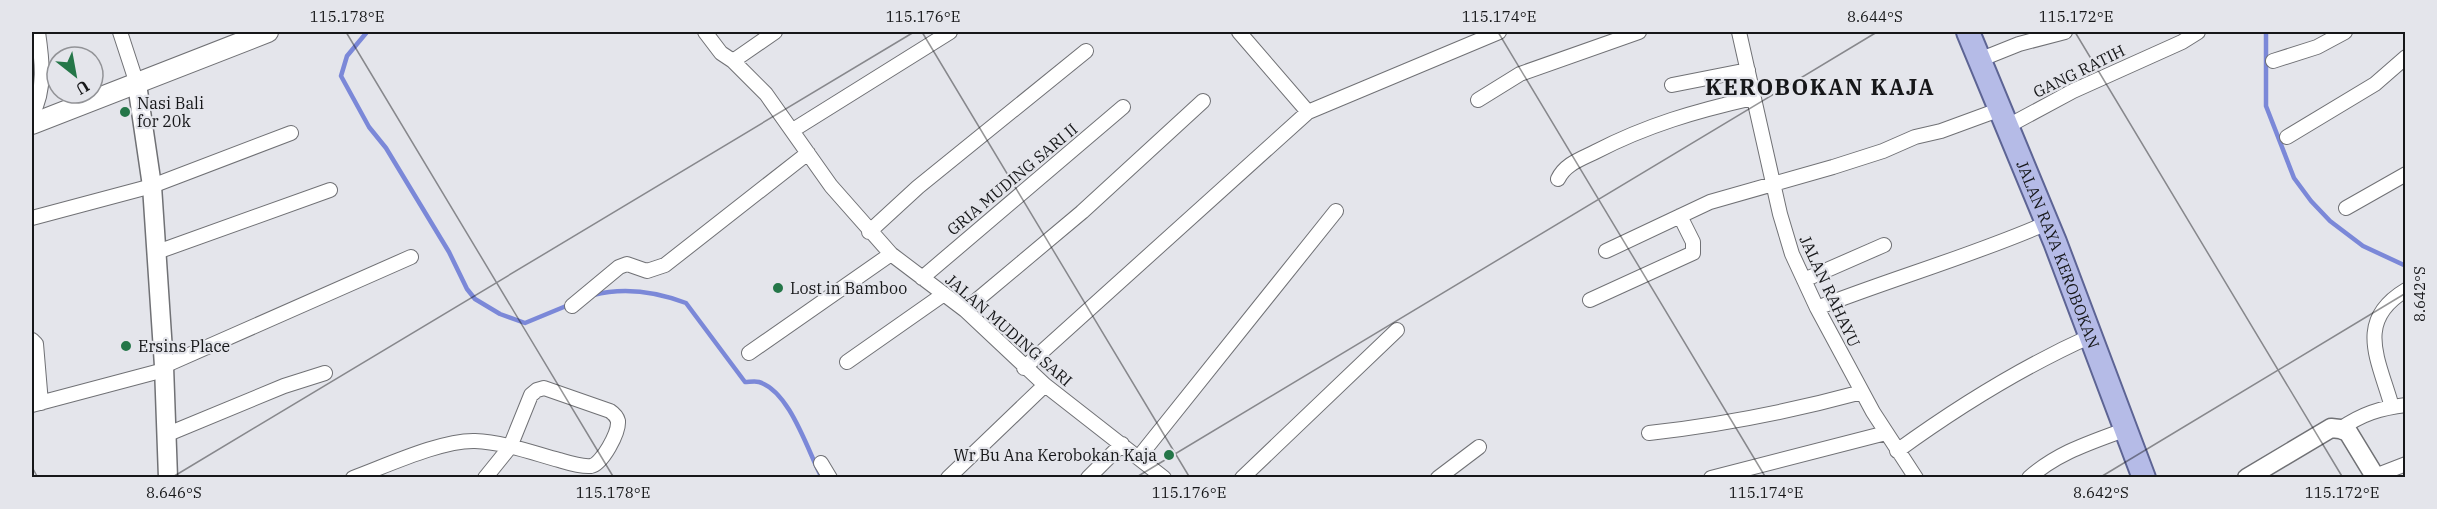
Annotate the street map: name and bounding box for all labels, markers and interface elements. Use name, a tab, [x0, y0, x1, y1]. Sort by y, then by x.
text: 115.178°E	[310, 7, 384, 26]
text: 115.176°E	[886, 7, 960, 26]
text: 115.174°E	[1462, 7, 1536, 26]
text: 8.644°S	[1847, 7, 1903, 26]
text: 115.172°E	[2039, 7, 2113, 26]
street label: GANG RATIH	[2030, 40, 2128, 102]
north arrow	[45, 45, 105, 105]
district label: KEROBOKAN KAJA	[1705, 72, 1935, 101]
text: U	[72, 76, 93, 100]
place label: Nasi Bali for 20k	[137, 93, 204, 131]
marker: Nasi Bali for 20k	[118, 105, 132, 119]
street label: GRIA MUDING SARI II	[943, 119, 1081, 239]
street label: JALAN RAYA KEROBOKAN	[2012, 157, 2104, 351]
street label: JALAN RAHAYU	[1795, 232, 1865, 350]
text: 8.642°S	[2410, 266, 2429, 322]
street label: JALAN MUDING SARI	[942, 269, 1076, 391]
place label: Lost in Bamboo	[790, 278, 907, 298]
marker: Lost in Bamboo	[771, 281, 785, 295]
place label: Ersins Place	[138, 336, 230, 356]
marker: Ersins Place	[119, 339, 133, 353]
place label: Wr Bu Ana Kerobokan Kaja	[954, 445, 1157, 465]
marker: Wr Bu Ana Kerobokan Kaja	[1162, 448, 1176, 462]
text: 8.646°S	[146, 483, 202, 502]
text: 115.178°E	[576, 483, 650, 502]
text: 115.176°E	[1152, 483, 1226, 502]
text: 115.174°E	[1729, 483, 1803, 502]
text: 8.642°S	[2073, 483, 2129, 502]
text: 115.172°E	[2305, 483, 2379, 502]

